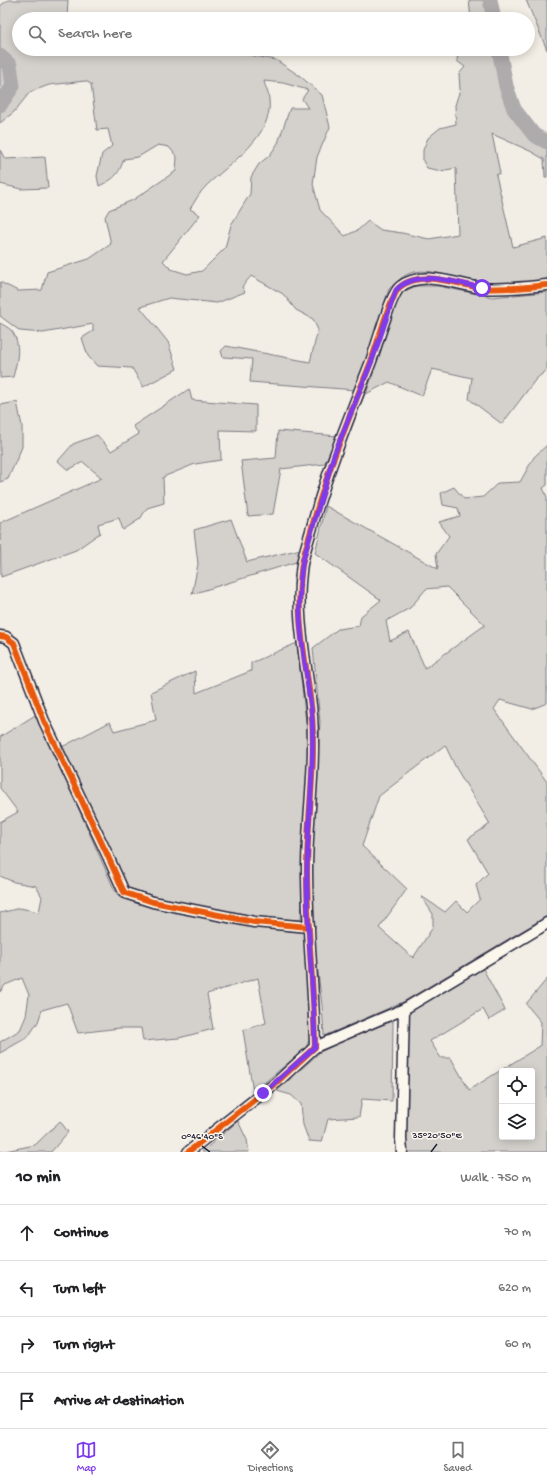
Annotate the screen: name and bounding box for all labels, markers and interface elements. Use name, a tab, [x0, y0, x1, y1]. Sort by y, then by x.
search box	[12, 12, 535, 56]
icon: search	[26, 23, 48, 45]
text: Search here	[58, 25, 132, 43]
route start	[473, 279, 491, 297]
map controls	[499, 1068, 535, 1140]
button: locate	[499, 1068, 535, 1104]
route end	[254, 1084, 272, 1102]
button: layers	[499, 1104, 535, 1140]
text: 35°20'50"E	[411, 1130, 462, 1142]
text: 0°46'40"S	[181, 1131, 223, 1143]
text: 10 min	[16, 1168, 60, 1188]
text: Walk · 750 m	[461, 1171, 531, 1186]
icon: ahead	[16, 1222, 38, 1244]
text: Continue	[54, 1224, 108, 1242]
text: 70 m	[505, 1225, 531, 1240]
icon: left	[16, 1278, 38, 1300]
text: Turn left	[54, 1280, 105, 1298]
text: 620 m	[498, 1281, 531, 1296]
icon: right	[16, 1334, 38, 1356]
text: Turn right	[54, 1336, 114, 1354]
text: 60 m	[505, 1337, 531, 1352]
icon: arrive	[16, 1390, 38, 1412]
text: Arrive at destination	[54, 1392, 184, 1410]
tab: Map	[75, 1439, 97, 1475]
tab: Directions	[248, 1439, 293, 1475]
tab: Saved	[443, 1439, 472, 1475]

